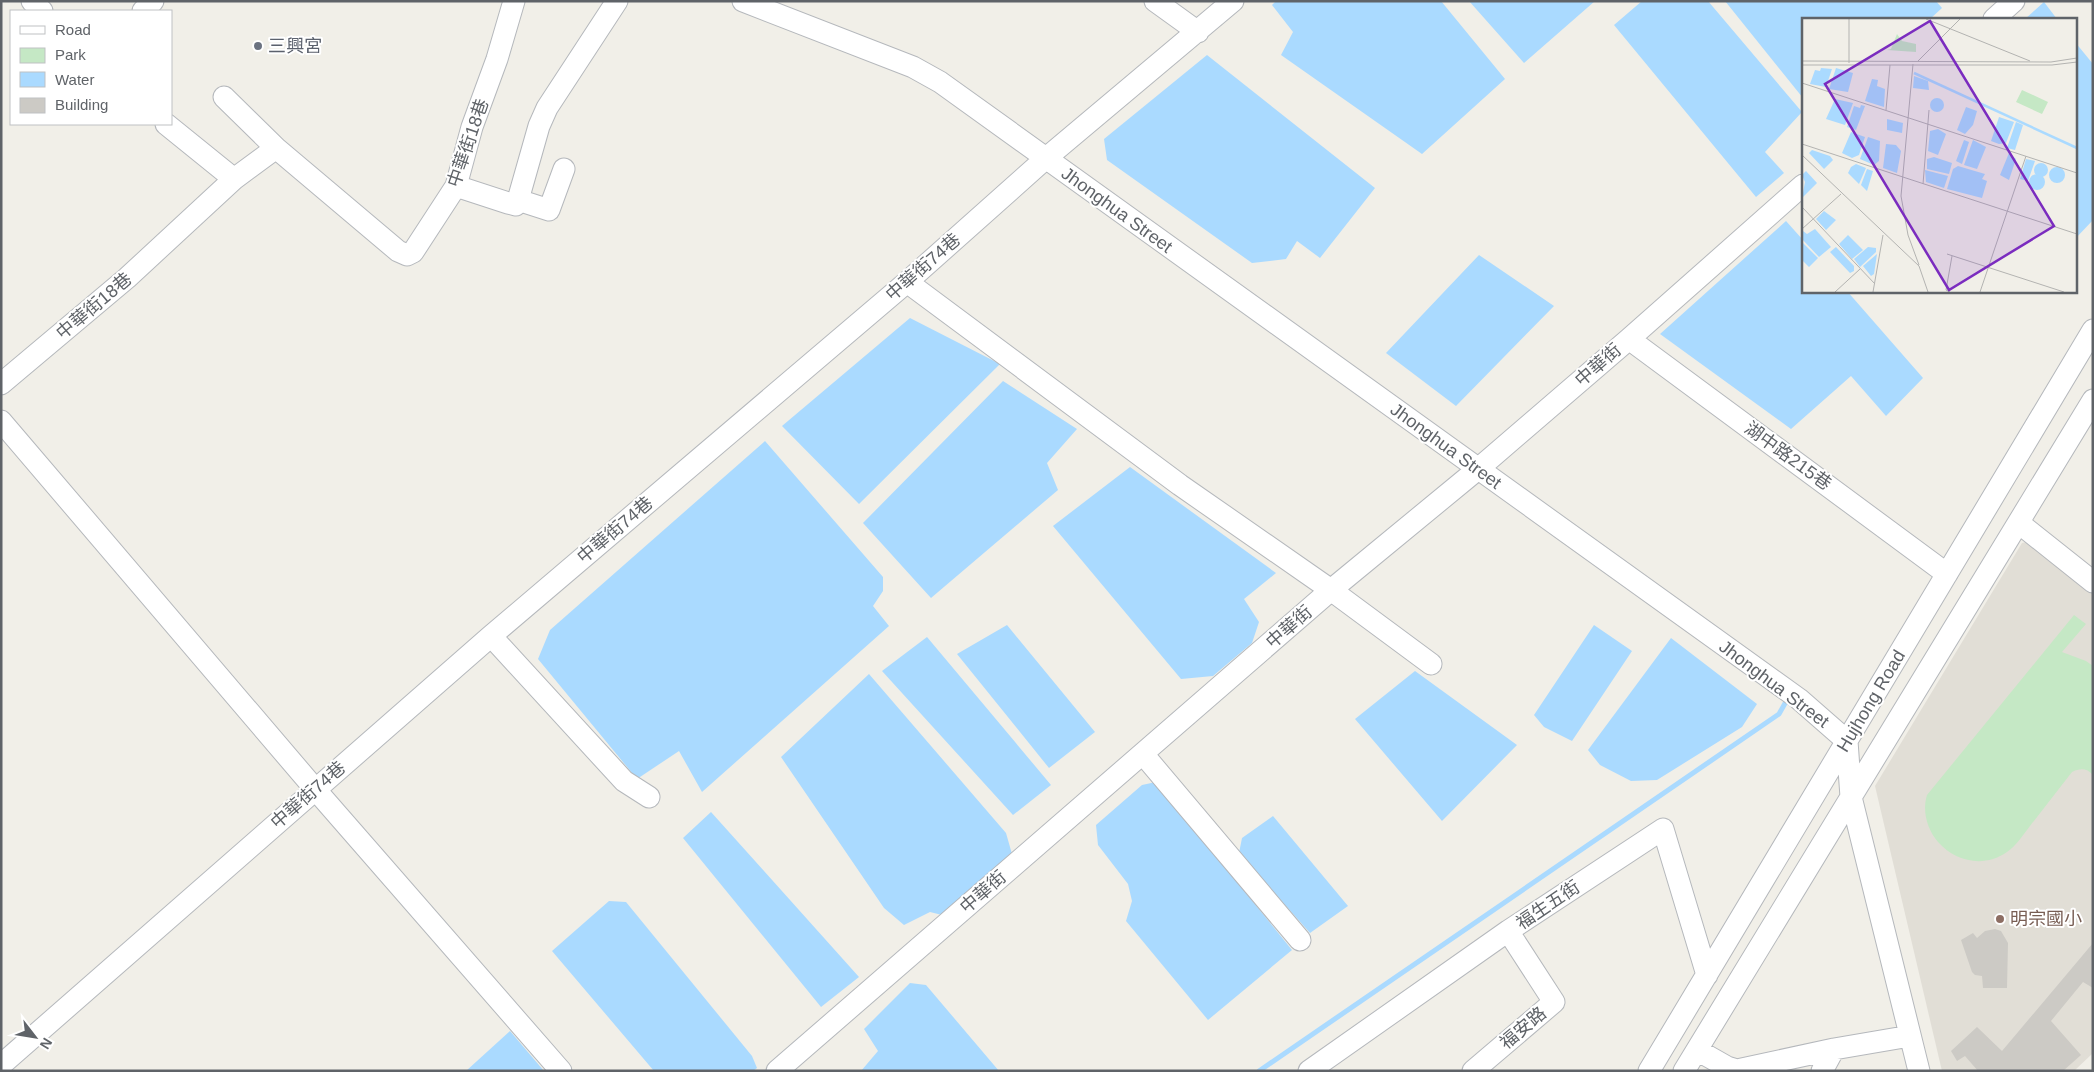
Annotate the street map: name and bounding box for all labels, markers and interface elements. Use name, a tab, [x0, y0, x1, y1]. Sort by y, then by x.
legend	[10, 10, 172, 125]
inset map	[1802, 18, 2076, 292]
text: Road	[55, 21, 91, 38]
place label: 三興宮	[268, 36, 322, 56]
marker: 三興宮	[252, 40, 264, 52]
text: Park	[55, 46, 86, 63]
text: Water	[55, 71, 94, 88]
text: Building	[55, 96, 108, 113]
street label: 中華街18巷	[444, 96, 492, 190]
street label: Jhonghua Street	[1058, 163, 1176, 257]
street label: 中華街74巷	[882, 229, 964, 305]
street label: 中華街18巷	[52, 269, 136, 343]
street label: 中華街	[1571, 340, 1625, 390]
street label: Jhonghua Street	[1387, 399, 1505, 493]
street label: 湖中路215巷	[1741, 418, 1835, 494]
street label: 中華街74巷	[573, 493, 657, 567]
street label: 中華街	[1262, 602, 1316, 652]
street label: Jhonghua Street	[1715, 636, 1833, 732]
street label: Hujhong Road	[1833, 647, 1909, 755]
street label: 中華街74巷	[267, 757, 349, 833]
street label: 中華街	[956, 867, 1010, 917]
street label: 福生五街	[1513, 877, 1583, 933]
place label: 明宗國小	[2010, 909, 2082, 929]
marker: 明宗國小	[1994, 913, 2006, 925]
street label: 福安路	[1496, 1003, 1550, 1053]
north arrow	[10, 1012, 60, 1062]
text: N	[37, 1035, 56, 1052]

